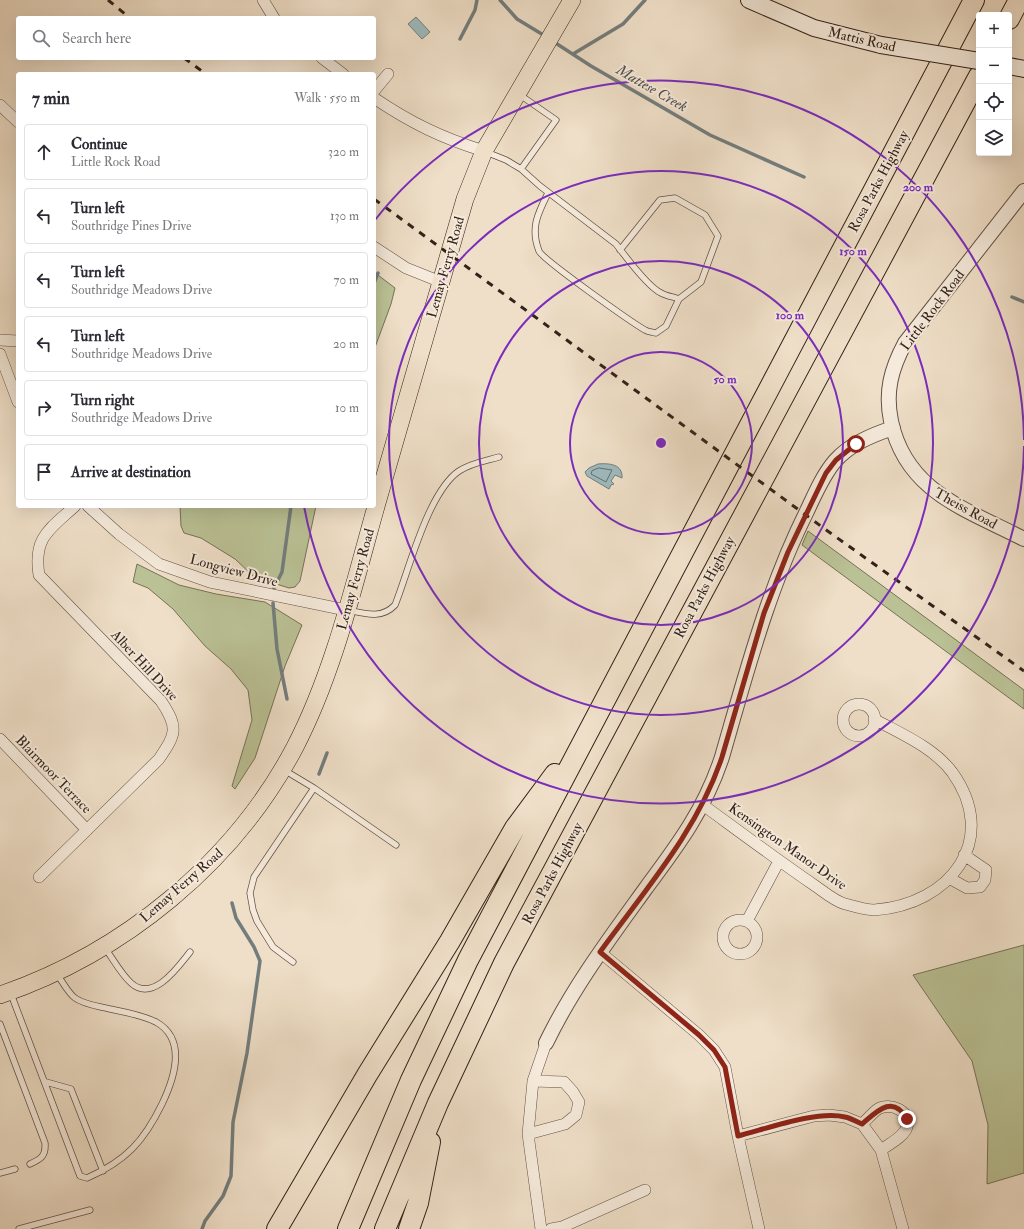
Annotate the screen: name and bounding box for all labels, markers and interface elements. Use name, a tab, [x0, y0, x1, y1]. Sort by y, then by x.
map controls	[976, 12, 1012, 156]
button: +	[976, 12, 1012, 48]
search box	[16, 16, 376, 60]
street label: Mattis Road	[826, 23, 898, 56]
icon: search	[30, 27, 52, 49]
text: Search here	[62, 29, 131, 48]
button: −	[976, 48, 1012, 84]
water label: Mattese Creek	[612, 60, 691, 116]
button: locate	[976, 84, 1012, 120]
text: 7 min	[32, 88, 70, 109]
text: Walk · 550 m	[294, 90, 360, 106]
button: layers	[976, 120, 1012, 156]
street label: Rosa Parks Highway	[844, 127, 914, 236]
text: Continue	[71, 135, 127, 154]
icon: ahead	[33, 141, 55, 163]
text: 320 m	[328, 144, 359, 160]
text: Little Rock Road	[71, 154, 161, 170]
text: 200 m	[903, 180, 934, 195]
text: Turn left	[71, 199, 125, 218]
icon: left	[33, 205, 55, 227]
text: 130 m	[330, 208, 359, 224]
street label: Lemay Ferry Road	[423, 214, 469, 320]
text: Southridge Pines Drive	[71, 218, 192, 234]
text: 150 m	[839, 244, 867, 259]
text: Turn left	[71, 263, 125, 282]
street label: Little Rock Road	[897, 267, 968, 354]
icon: left	[33, 269, 55, 291]
text: 70 m	[334, 272, 359, 288]
text: Southridge Meadows Drive	[71, 282, 212, 298]
text: 100 m	[776, 308, 805, 323]
text: Turn left	[71, 327, 125, 346]
icon: left	[33, 333, 55, 355]
text: 20 m	[333, 336, 359, 352]
text: Southridge Meadows Drive	[71, 346, 212, 362]
text: 50 m	[713, 372, 737, 387]
text: Turn right	[71, 391, 134, 410]
icon: right	[33, 397, 55, 419]
text: 10 m	[335, 400, 359, 416]
text: Southridge Meadows Drive	[71, 410, 212, 426]
route start	[847, 435, 865, 453]
centre of rings	[654, 436, 668, 450]
icon: arrive	[33, 461, 55, 483]
text: Arrive at destination	[71, 463, 191, 482]
street label: Theiss Road	[931, 484, 1000, 533]
street label: Lemay Ferry Road	[333, 526, 379, 632]
street label: Rosa Parks Highway	[670, 533, 740, 642]
street label: Longview Drive	[188, 551, 280, 590]
street label: Alber Hill Drive	[107, 626, 182, 704]
street label: Blairmoor Terrace	[12, 732, 95, 817]
street label: Kensington Manor Drive	[725, 799, 850, 894]
street label: Rosa Parks Highway	[518, 819, 588, 928]
street label: Lemay Ferry Road	[136, 845, 227, 927]
route end	[898, 1110, 916, 1128]

